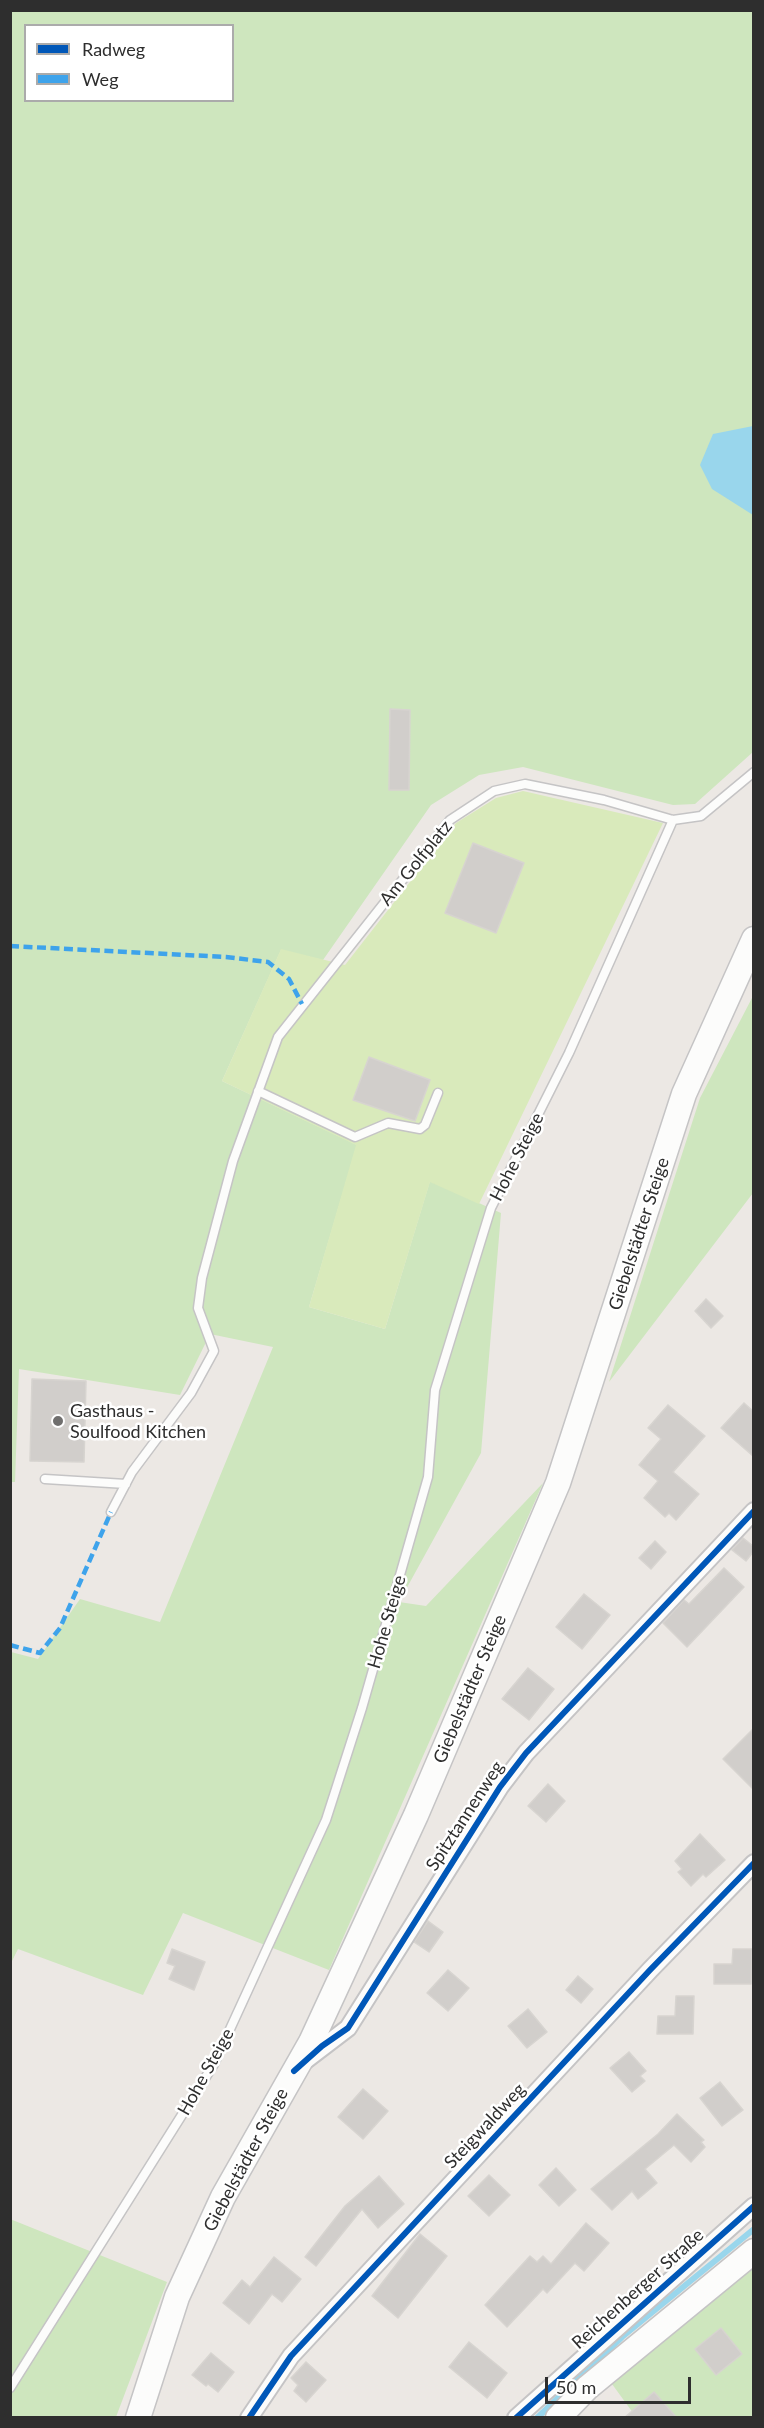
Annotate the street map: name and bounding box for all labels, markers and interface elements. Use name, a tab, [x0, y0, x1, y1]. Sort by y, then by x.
legend	[24, 24, 234, 102]
text: Radweg	[82, 38, 145, 60]
text: Weg	[82, 68, 119, 90]
street label: Am Golfplatz	[375, 816, 457, 910]
street label: Hohe Steige	[486, 1109, 548, 1205]
street label: Giebelstädter Steige	[604, 1155, 674, 1313]
place label: Gasthaus - Soulfood Kitchen	[70, 1400, 206, 1442]
marker: Gasthaus - Soulfood Kitchen	[51, 1414, 65, 1428]
street label: Hohe Steige	[363, 1573, 411, 1671]
street label: Giebelstädter Steige	[429, 1611, 511, 1767]
street label: Spitztannenweg	[422, 1757, 508, 1875]
street label: Hohe Steige	[173, 2025, 239, 2119]
street label: Steigwaldweg	[440, 2079, 530, 2173]
street label: Giebelstädter Steige	[199, 2085, 293, 2235]
street label: Reichenberger Straße	[568, 2224, 708, 2354]
scale bar	[548, 2365, 694, 2403]
text: 50 m	[556, 2376, 596, 2398]

